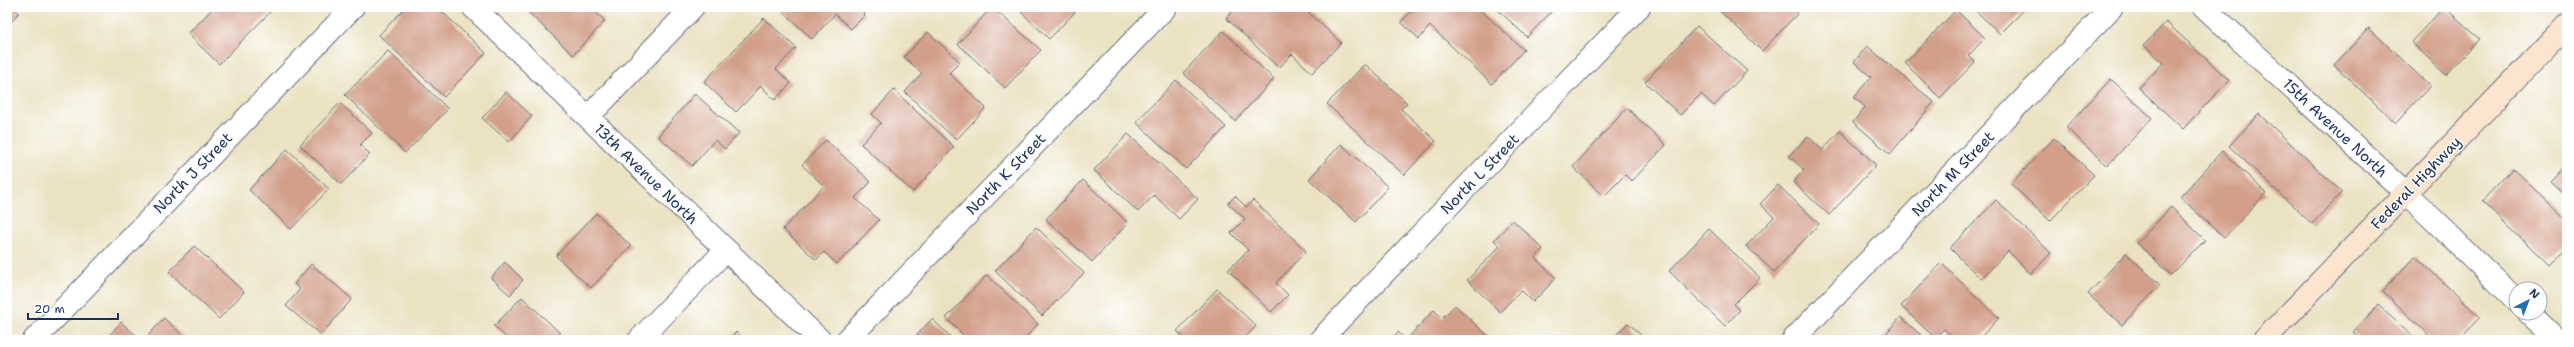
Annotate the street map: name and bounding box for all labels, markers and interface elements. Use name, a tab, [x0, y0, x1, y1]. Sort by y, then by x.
street label: 15th Avenue North	[2278, 74, 2392, 182]
street label: 13th Avenue North	[590, 119, 702, 229]
street label: North M Street	[1907, 127, 1999, 221]
street label: North J Street	[149, 128, 237, 218]
street label: North K Street	[962, 129, 1050, 219]
street label: North L Street	[1436, 129, 1524, 219]
street label: Federal Highway	[2366, 132, 2466, 234]
north arrow	[2508, 281, 2548, 321]
text: N	[2526, 285, 2543, 303]
scale bar	[28, 295, 118, 321]
text: 20 m	[34, 301, 65, 317]

